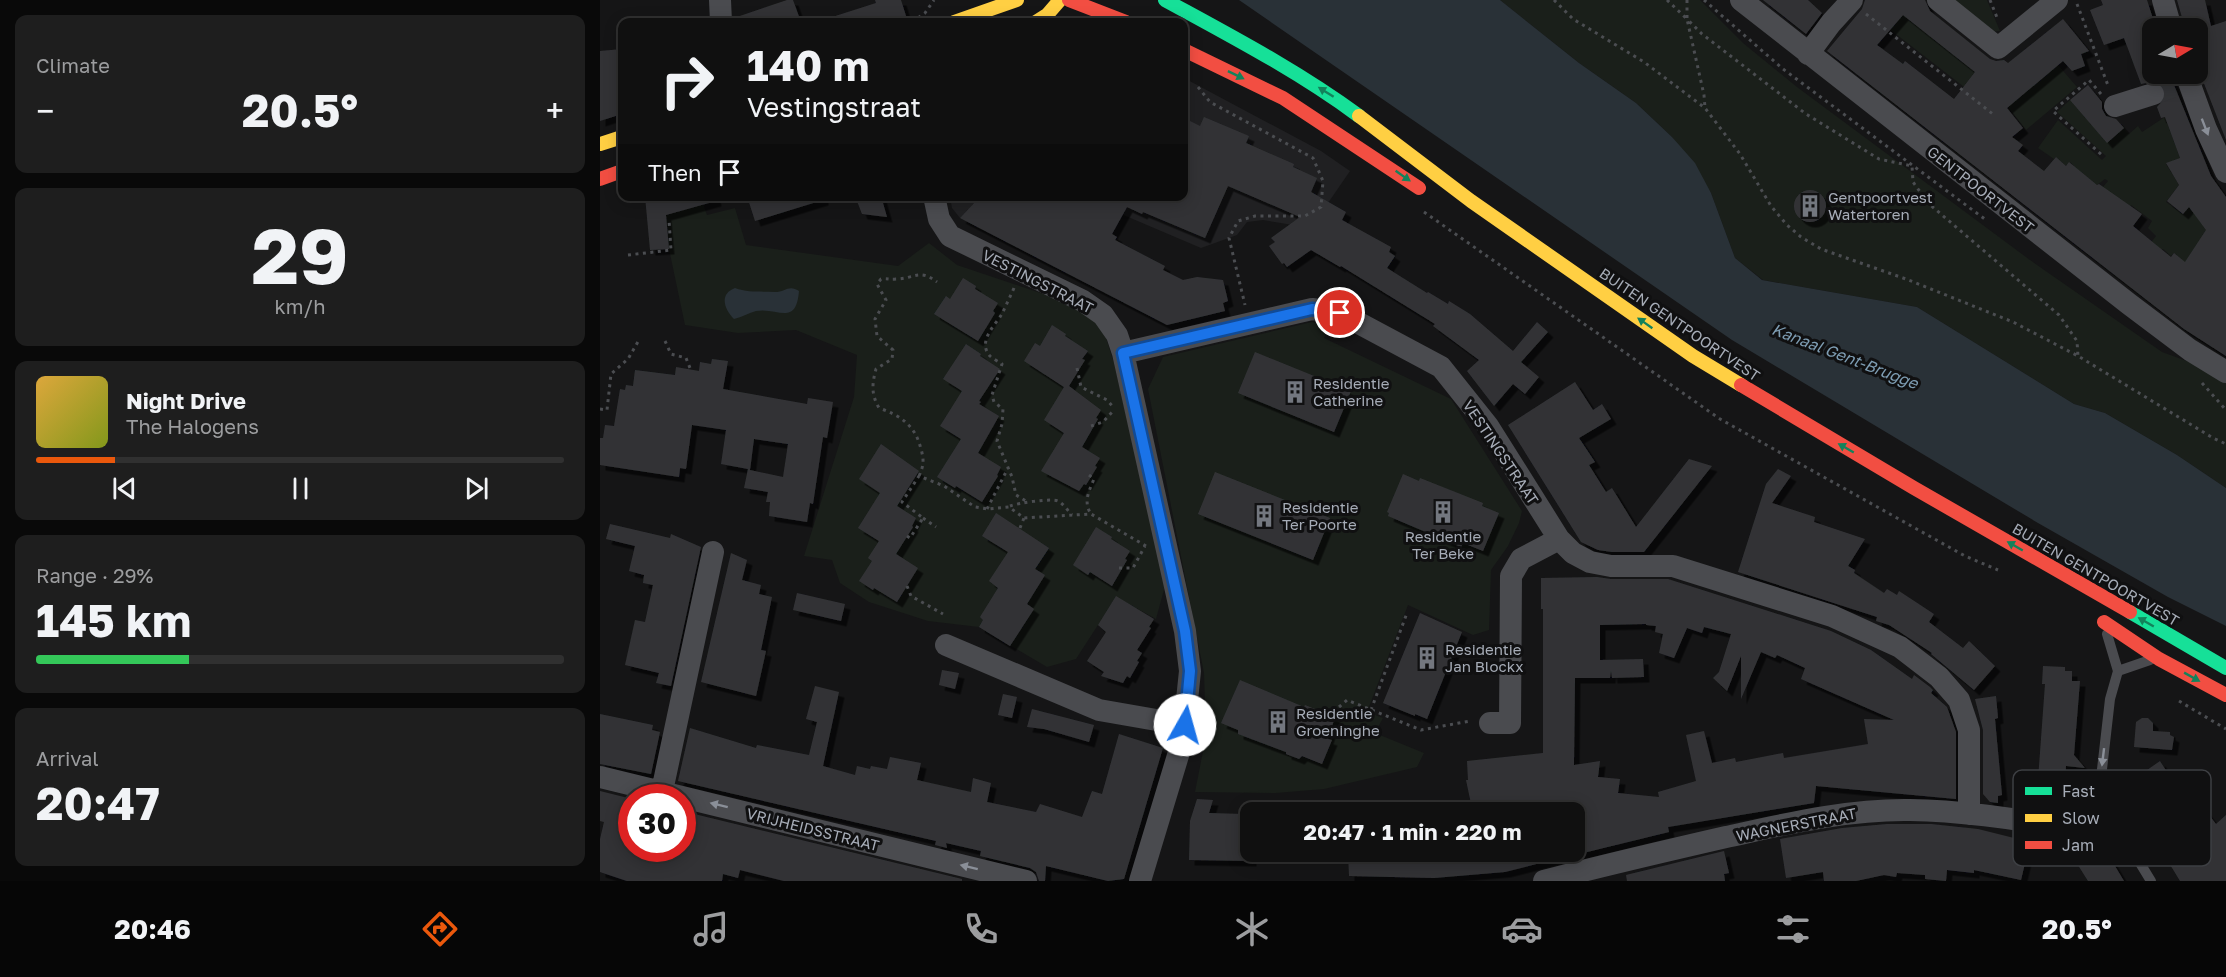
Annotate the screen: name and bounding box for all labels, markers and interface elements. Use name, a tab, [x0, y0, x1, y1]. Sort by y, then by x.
north arrow	[2142, 18, 2208, 84]
map controls	[2142, 18, 2208, 84]
text: 140 m	[747, 40, 869, 90]
icon: right	[648, 42, 726, 120]
text: Climate	[36, 53, 110, 77]
one-way arrow	[1228, 71, 1245, 80]
text: 20.5°	[242, 83, 358, 137]
one-way arrow	[1318, 87, 1334, 98]
text: −	[36, 91, 54, 130]
text: +	[546, 91, 564, 130]
text: Vestingstraat	[747, 91, 921, 123]
one-way arrow	[2201, 119, 2211, 137]
street label: GENTPOORTVEST	[1924, 142, 2038, 236]
icon: arrive	[713, 156, 746, 189]
text: Then	[648, 159, 701, 186]
one-way arrow	[1394, 170, 1410, 182]
place label: Gentpoortvest Watertoren	[1828, 188, 1933, 223]
building icon: Gentpoortvest Watertoren	[1797, 193, 1823, 219]
text: 29	[251, 208, 349, 301]
street label: VESTINGSTRAAT	[980, 245, 1096, 317]
street label: BUITEN GENTPOORTVEST	[1596, 264, 1764, 384]
pin	[1314, 287, 1365, 338]
text: km/h	[275, 294, 325, 318]
icon: arrive	[1323, 296, 1356, 329]
one-way arrow	[1637, 318, 1653, 329]
water label: Kanaal Gent-Brugge	[1769, 319, 1923, 394]
place label: Residentie Catherine	[1313, 374, 1390, 409]
building icon: Residentie Catherine	[1282, 379, 1308, 405]
text: Night Drive	[126, 387, 246, 414]
street label: VESTINGSTRAAT	[1459, 396, 1543, 508]
text: The Halogens	[126, 414, 259, 438]
one-way arrow	[1837, 443, 1854, 453]
icon: previous	[108, 472, 141, 505]
icon: pause	[284, 472, 317, 505]
icon: next	[460, 472, 493, 505]
place label: Residentie Ter Poorte	[1282, 498, 1359, 533]
building icon: Residentie Ter Beke	[1430, 499, 1456, 525]
building icon: Residentie Ter Poorte	[1251, 503, 1277, 529]
street label: BUITEN GENTPOORTVEST	[2009, 519, 2183, 629]
place label: Residentie Ter Beke	[1405, 527, 1482, 562]
one-way arrow	[2007, 540, 2023, 551]
text: Range · 29%	[36, 563, 153, 587]
text: 145 km	[36, 593, 191, 647]
one-way arrow	[2138, 617, 2154, 628]
place label: Residentie Jan Blockx	[1445, 640, 1524, 675]
building icon: Residentie Jan Blockx	[1414, 645, 1440, 671]
one-way arrow	[2184, 672, 2201, 682]
position arrow	[1153, 693, 1217, 757]
place label: Residentie Groeninghe	[1296, 704, 1380, 739]
building icon: Residentie Groeninghe	[1265, 709, 1291, 735]
text: Arrival	[36, 746, 99, 770]
one-way arrow	[2098, 747, 2108, 766]
legend	[2013, 770, 2211, 866]
text: 20:47	[36, 776, 160, 830]
text: Fast	[2062, 781, 2095, 801]
speed limit sign: 30	[618, 784, 696, 862]
one-way arrow	[709, 800, 728, 810]
street label: VRIJHEIDSSTRAAT	[745, 804, 881, 854]
street label: WAGNERSTRAAT	[1734, 804, 1858, 844]
text: Slow	[2062, 808, 2100, 828]
text: 20:47 · 1 min · 220 m	[1304, 818, 1521, 845]
text: Jam	[2062, 835, 2094, 855]
one-way arrow	[960, 861, 978, 871]
icon: directions	[419, 908, 461, 950]
icon: music	[690, 908, 732, 950]
icon: phone	[960, 908, 1002, 950]
icon: climate	[1231, 908, 1273, 950]
icon: car	[1501, 908, 1543, 950]
icon: filters	[1772, 908, 1814, 950]
text: 20:46	[114, 913, 191, 945]
text: 20.5°	[2042, 913, 2112, 945]

